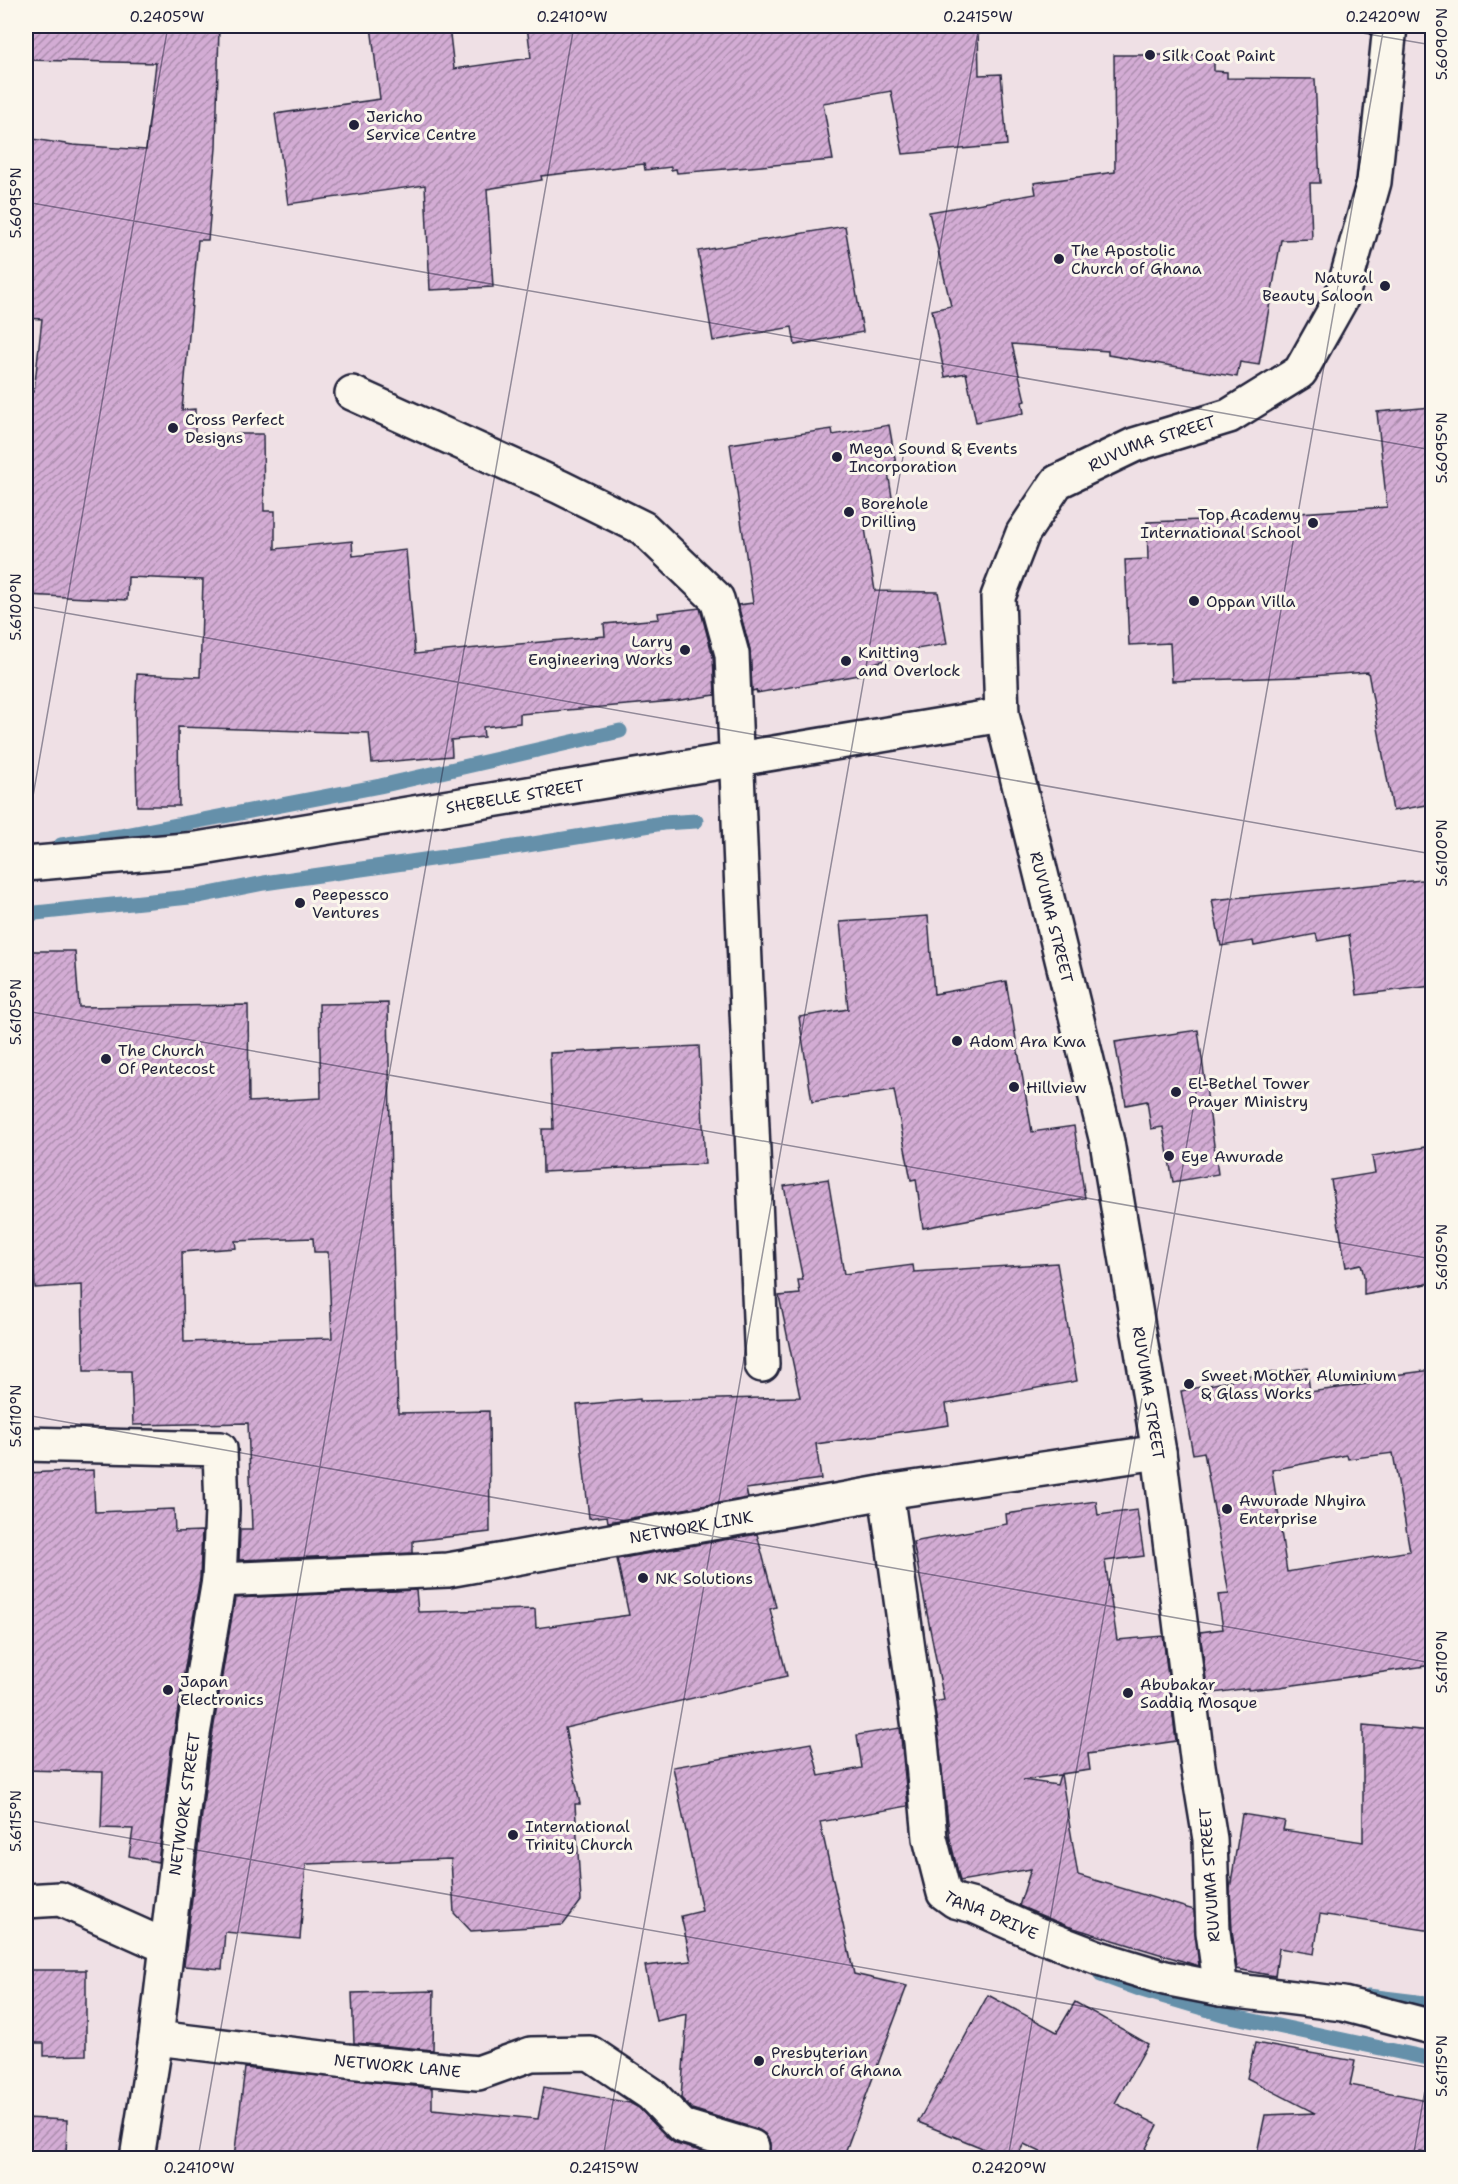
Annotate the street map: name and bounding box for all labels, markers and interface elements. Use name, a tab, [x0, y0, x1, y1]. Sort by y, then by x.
text: 0.2405°W	[130, 7, 204, 27]
text: 0.2410°W	[536, 7, 608, 27]
text: 0.2415°W	[943, 7, 1013, 27]
text: 0.2420°W	[1346, 7, 1420, 27]
text: 5.6090°N	[1432, 8, 1452, 80]
place label: Silk Coat Paint	[1162, 45, 1275, 66]
marker: Silk Coat Paint	[1143, 48, 1157, 62]
place label: Jericho Service Centre	[366, 106, 477, 145]
marker: Jericho Service Centre	[347, 118, 361, 132]
text: 5.6095°N	[6, 167, 26, 239]
place label: The Apostolic Church of Ghana	[1071, 240, 1202, 279]
marker: The Apostolic Church of Ghana	[1052, 252, 1066, 266]
place label: Natural Beauty Saloon	[1262, 267, 1373, 306]
marker: Natural Beauty Saloon	[1378, 279, 1392, 293]
place label: Cross Perfect Designs	[185, 409, 285, 448]
street label: RUVUMA STREET	[1085, 411, 1218, 477]
text: 5.6095°N	[1432, 412, 1452, 484]
marker: Cross Perfect Designs	[166, 421, 180, 435]
place label: Mega Sound & Events Incorporation	[849, 438, 1018, 477]
marker: Mega Sound & Events Incorporation	[830, 450, 844, 464]
place label: Borehole Drilling	[861, 493, 929, 532]
place label: Top Academy International School	[1140, 504, 1301, 543]
marker: Borehole Drilling	[842, 505, 856, 519]
marker: Top Academy International School	[1306, 516, 1320, 530]
text: 5.6100°N	[6, 573, 26, 641]
place label: Oppan Villa	[1206, 591, 1296, 612]
marker: Oppan Villa	[1187, 594, 1201, 608]
place label: Larry Engineering Works	[528, 631, 673, 670]
place label: Knitting and Overlock	[858, 642, 960, 681]
marker: Larry Engineering Works	[678, 643, 692, 657]
marker: Knitting and Overlock	[839, 654, 853, 668]
street label: SHEBELLE STREET	[444, 775, 586, 818]
text: 5.6100°N	[1432, 819, 1452, 887]
street label: RUVUMA STREET	[1025, 849, 1078, 985]
place label: Peepessco Ventures	[312, 884, 389, 923]
marker: Peepessco Ventures	[293, 896, 307, 910]
text: 5.6105°N	[6, 979, 26, 1045]
place label: Adom Ara Kwa	[969, 1031, 1086, 1052]
marker: Adom Ara Kwa	[950, 1034, 964, 1048]
place label: The Church Of Pentecost	[118, 1040, 215, 1079]
marker: The Church Of Pentecost	[99, 1052, 113, 1066]
place label: El-Bethel Tower Prayer Ministry	[1188, 1073, 1310, 1112]
place label: Hillview	[1026, 1077, 1087, 1098]
marker: Hillview	[1007, 1080, 1021, 1094]
marker: El-Bethel Tower Prayer Ministry	[1169, 1085, 1183, 1099]
place label: Eye Awurade	[1181, 1146, 1284, 1167]
marker: Eye Awurade	[1162, 1149, 1176, 1163]
text: 5.6105°N	[1432, 1224, 1452, 1290]
street label: RUVUMA STREET	[1128, 1325, 1169, 1461]
place label: Sweet Mother Aluminium & Glass Works	[1201, 1365, 1397, 1404]
marker: Sweet Mother Aluminium & Glass Works	[1182, 1377, 1196, 1391]
text: 5.6110°N	[6, 1385, 26, 1447]
place label: Awurade Nhyira Enterprise	[1239, 1490, 1366, 1529]
marker: Awurade Nhyira Enterprise	[1220, 1502, 1234, 1516]
street label: NETWORK LINK	[628, 1506, 755, 1549]
place label: NK Solutions	[655, 1568, 753, 1589]
marker: NK Solutions	[636, 1571, 650, 1585]
text: 5.6110°N	[1432, 1631, 1452, 1693]
place label: Japan Electronics	[180, 1671, 264, 1710]
place label: Abubakar Saddiq Mosque	[1140, 1674, 1258, 1713]
marker: Japan Electronics	[161, 1683, 175, 1697]
marker: Abubakar Saddiq Mosque	[1121, 1686, 1135, 1700]
street label: NETWORK STREET	[164, 1731, 205, 1877]
text: 5.6115°N	[6, 1790, 26, 1852]
street label: RUVUMA STREET	[1194, 1807, 1225, 1943]
place label: International Trinity Church	[525, 1816, 633, 1855]
marker: International Trinity Church	[506, 1828, 520, 1842]
street label: TANA DRIVE	[939, 1886, 1041, 1944]
text: 5.6115°N	[1432, 2035, 1452, 2097]
place label: Presbyterian Church of Ghana	[771, 2042, 902, 2081]
street label: NETWORK LANE	[333, 2049, 462, 2082]
marker: Presbyterian Church of Ghana	[752, 2054, 766, 2068]
text: 0.2410°W	[163, 2158, 235, 2178]
text: 0.2415°W	[569, 2158, 639, 2178]
text: 0.2420°W	[972, 2158, 1046, 2178]

